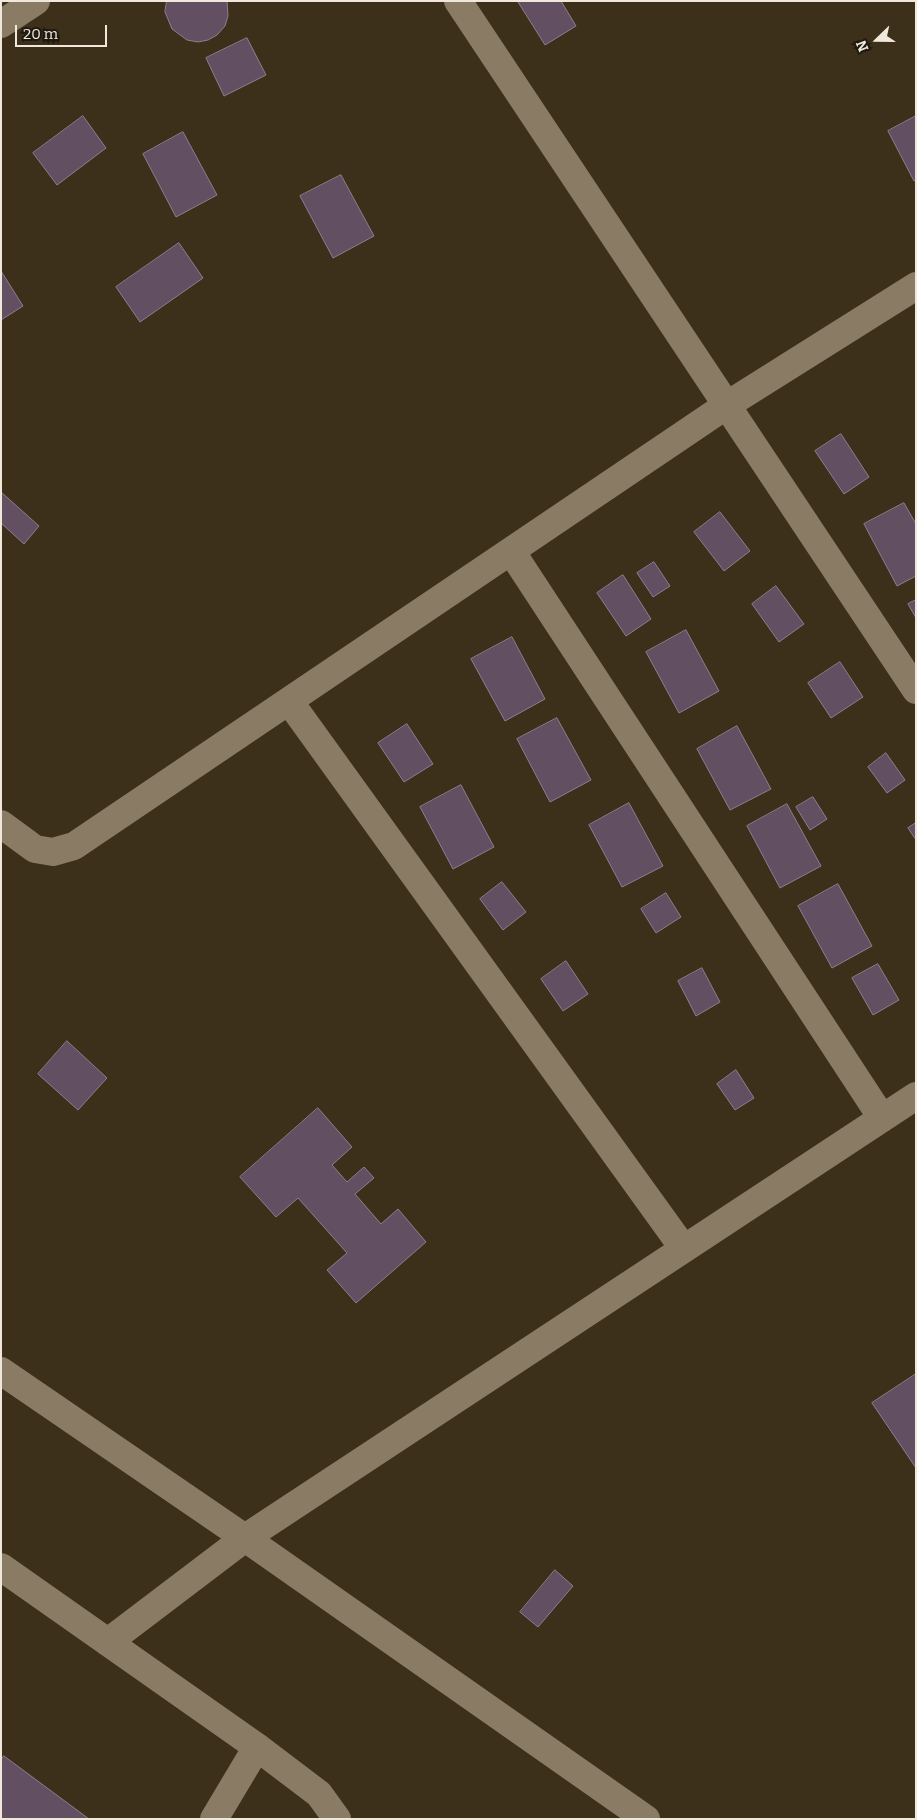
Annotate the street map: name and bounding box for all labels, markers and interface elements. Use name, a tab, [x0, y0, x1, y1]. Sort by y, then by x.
scale bar	[18, 15, 110, 47]
north arrow	[852, 15, 902, 65]
text: 20 m	[23, 25, 58, 43]
text: N	[853, 38, 873, 54]

